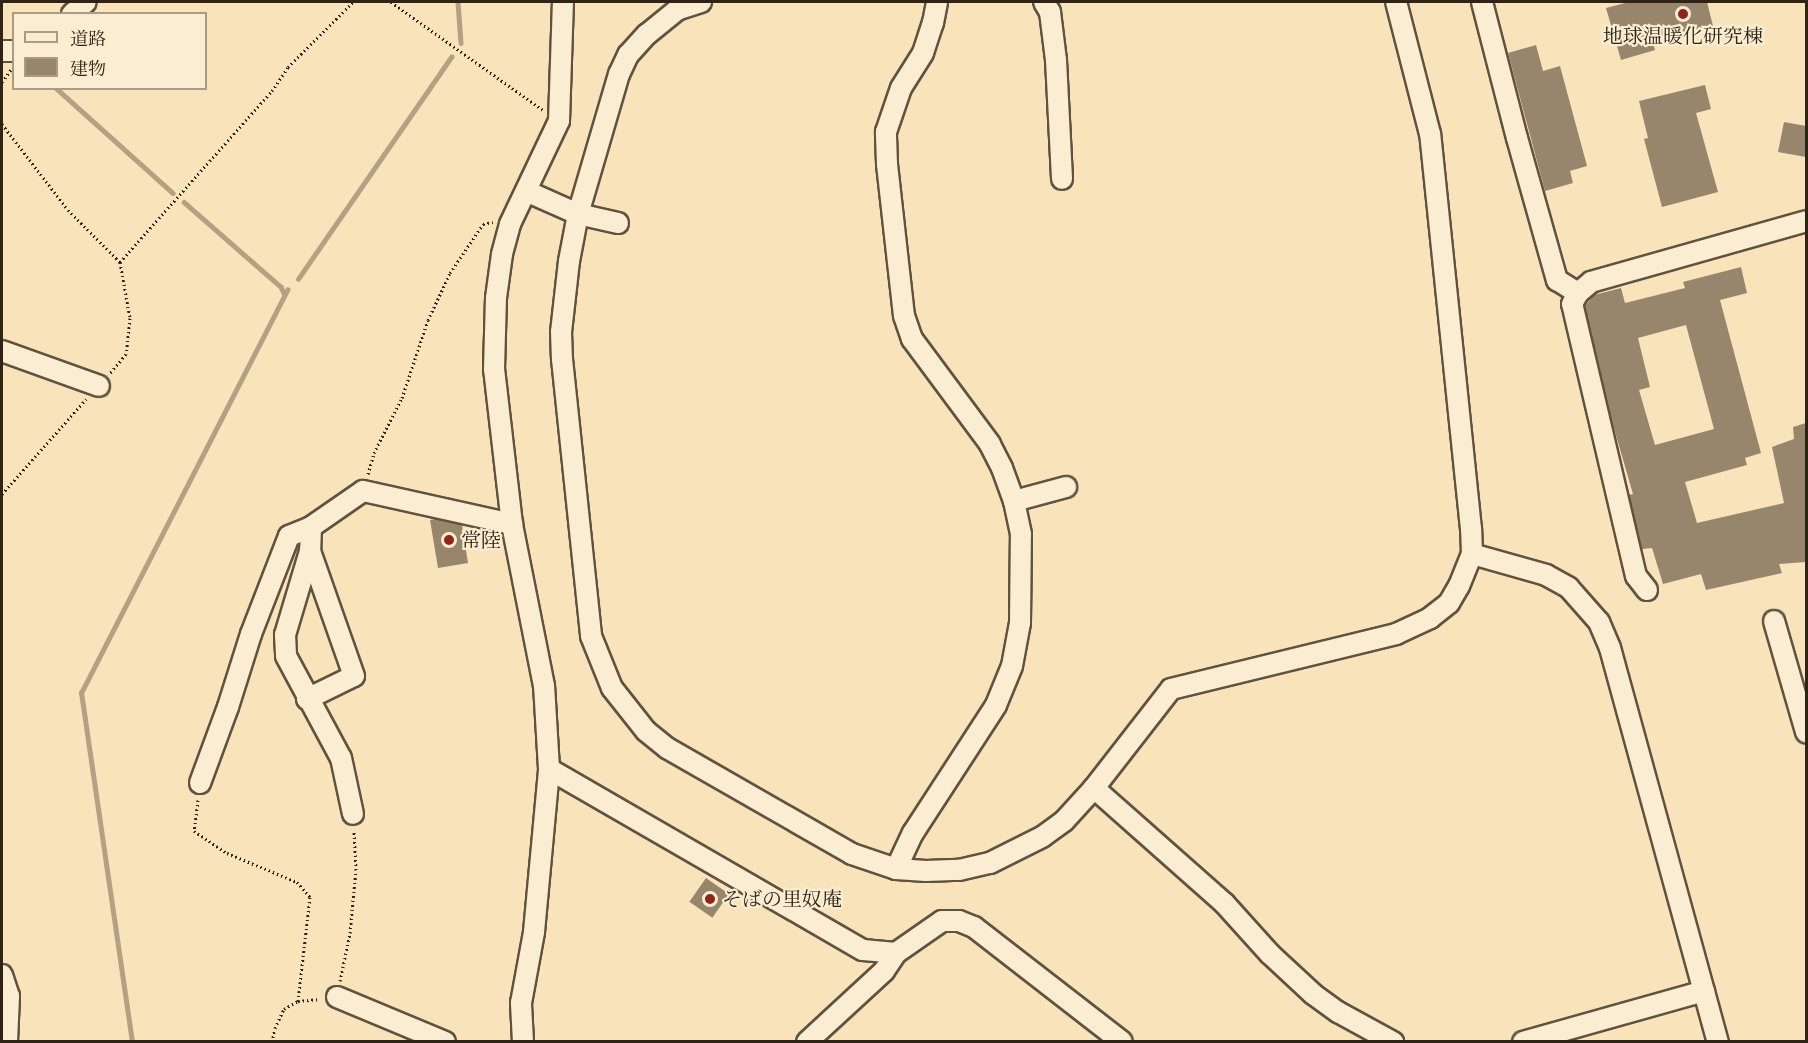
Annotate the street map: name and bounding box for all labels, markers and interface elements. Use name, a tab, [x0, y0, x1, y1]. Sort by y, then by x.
marker: 地球温暖化研究棟	[1676, 7, 1690, 21]
legend	[12, 12, 207, 90]
place label: 地球温暖化研究棟	[1603, 24, 1763, 48]
text: 道路	[70, 28, 106, 51]
text: 建物	[70, 58, 106, 81]
place label: 常陸	[461, 528, 501, 552]
marker: 常陸	[442, 533, 456, 547]
place label: そばの里奴庵	[722, 887, 842, 911]
marker: そばの里奴庵	[703, 892, 717, 906]

